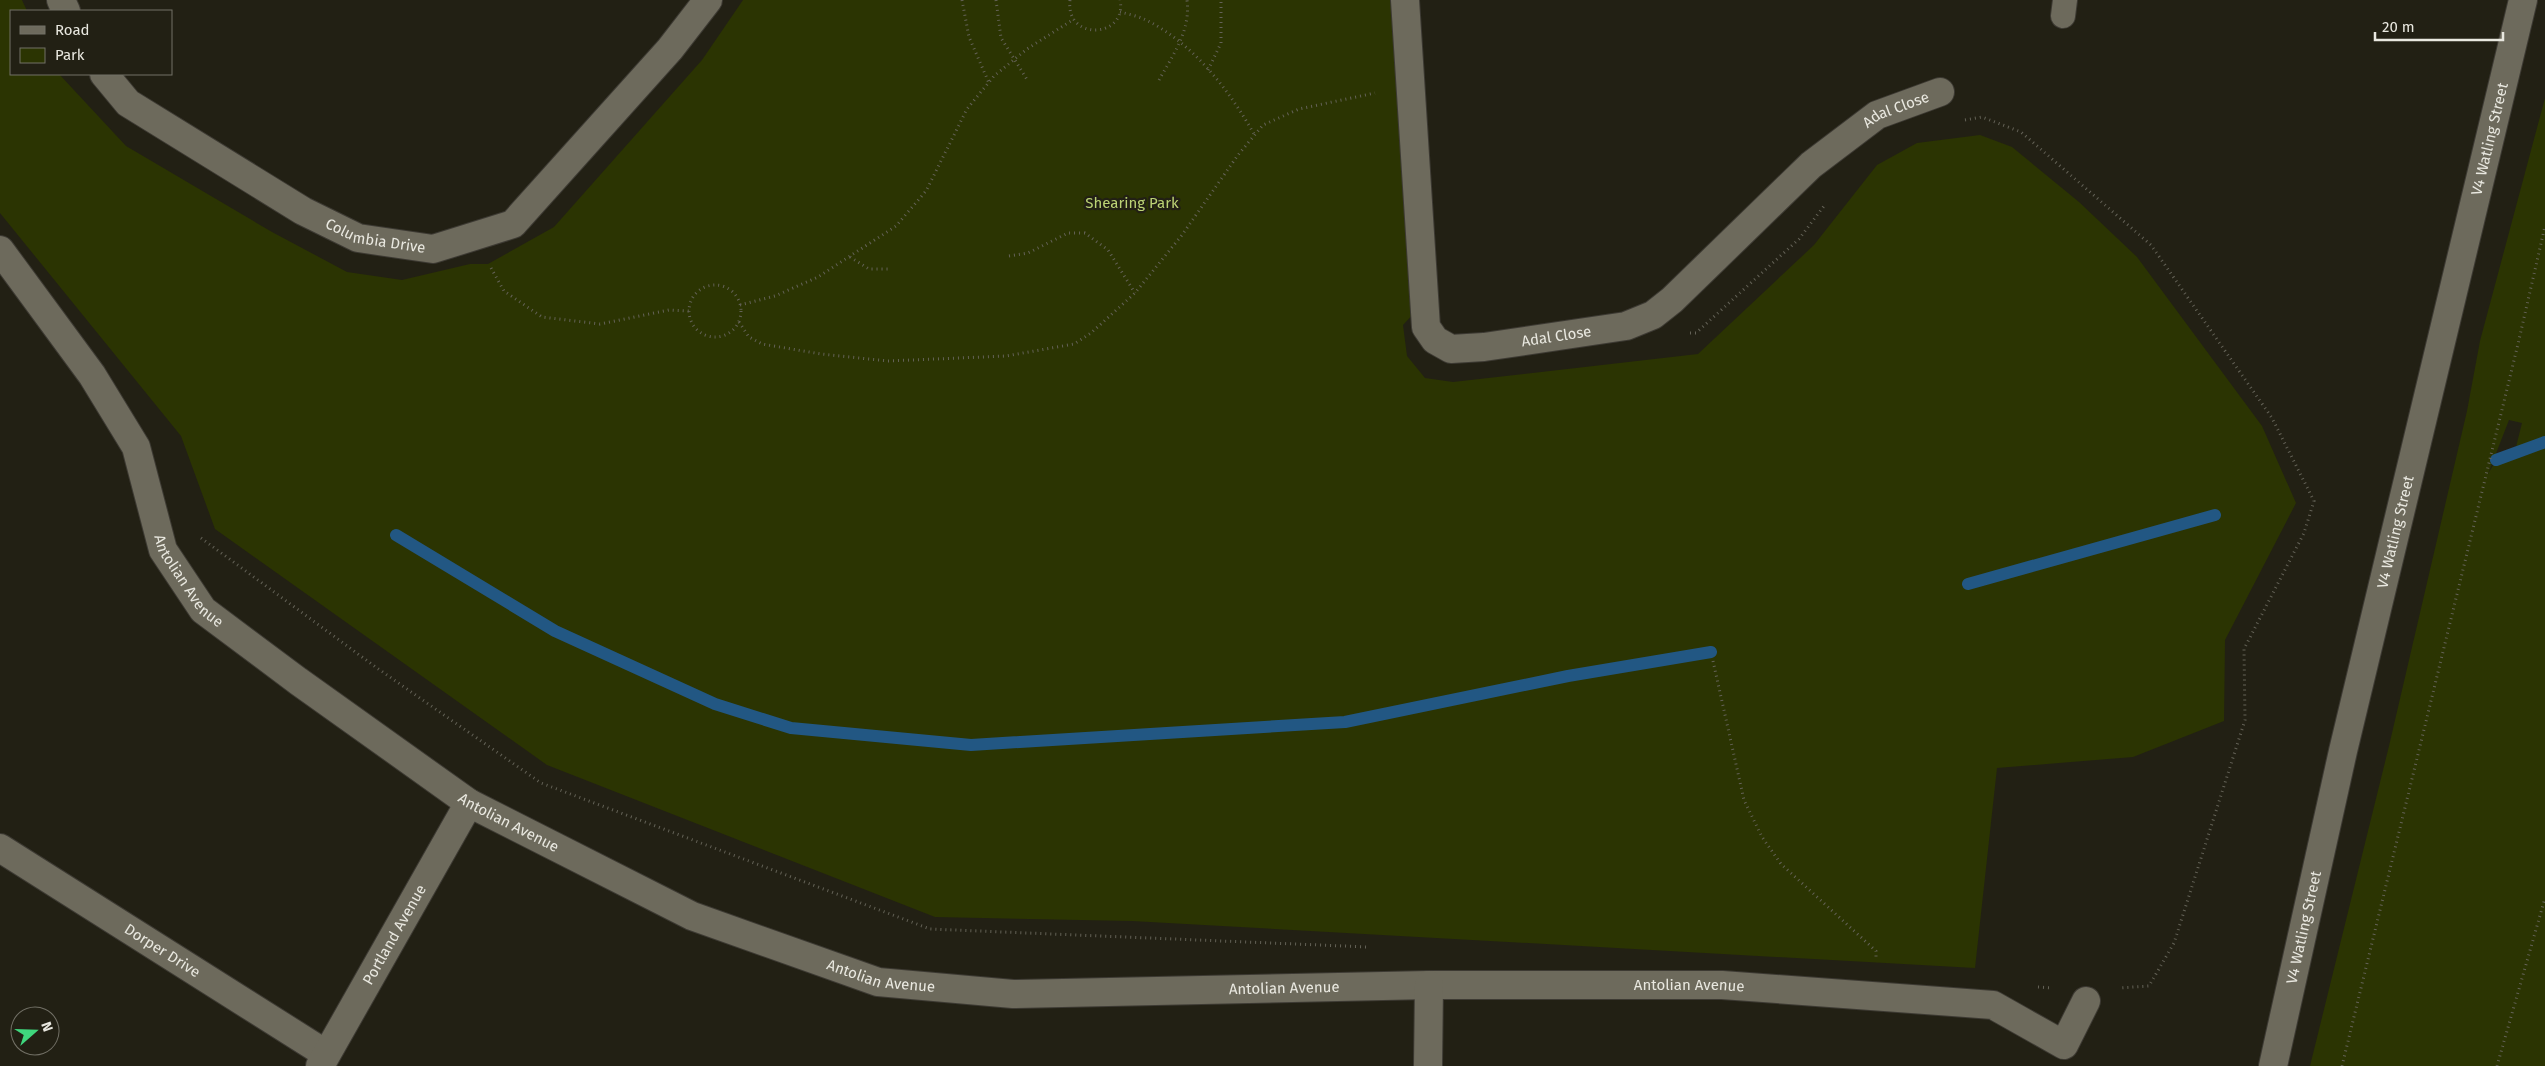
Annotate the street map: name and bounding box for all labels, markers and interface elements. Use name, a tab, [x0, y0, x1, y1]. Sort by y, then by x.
legend	[10, 10, 172, 75]
scale bar	[2375, 10, 2502, 42]
text: 20 m	[2382, 18, 2415, 36]
text: Road	[55, 21, 90, 39]
text: Park	[55, 46, 85, 64]
street label: V4 Watling Street	[2467, 80, 2512, 197]
street label: Adal Close	[1859, 88, 1932, 132]
park label: Shearing Park	[1085, 194, 1179, 212]
street label: Columbia Drive	[322, 214, 427, 257]
street label: Adal Close	[1520, 322, 1593, 350]
street label: V4 Watling Street	[2373, 473, 2418, 590]
street label: Antolian Avenue	[150, 533, 227, 631]
street label: Antolian Avenue	[455, 789, 562, 856]
street label: V4 Watling Street	[2283, 869, 2325, 986]
street label: Portland Avenue	[359, 881, 430, 988]
street label: Dorper Drive	[121, 920, 204, 981]
street label: Antolian Avenue	[824, 956, 936, 996]
street label: Antolian Avenue	[1634, 976, 1745, 996]
street label: Antolian Avenue	[1229, 978, 1340, 998]
north arrow	[10, 1006, 60, 1056]
text: N	[37, 1019, 56, 1034]

